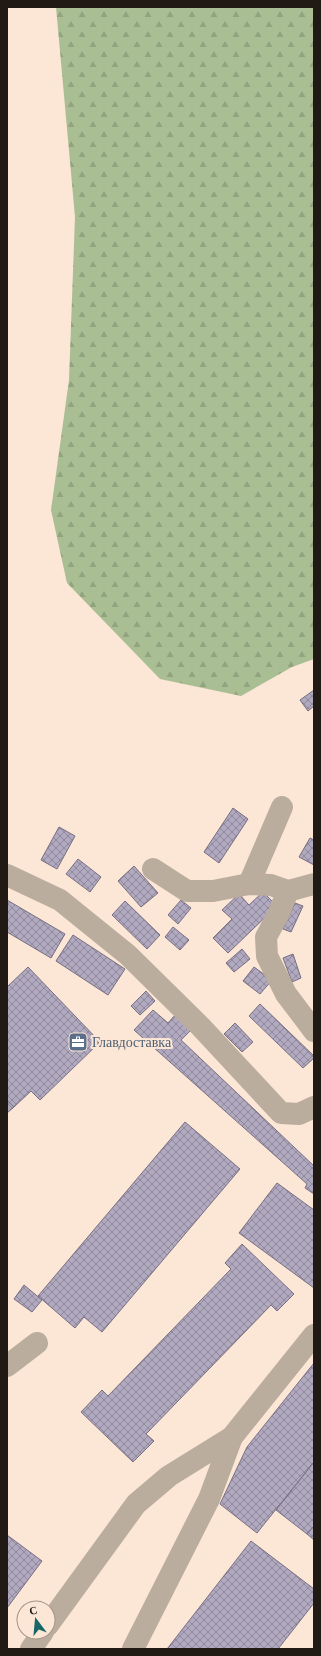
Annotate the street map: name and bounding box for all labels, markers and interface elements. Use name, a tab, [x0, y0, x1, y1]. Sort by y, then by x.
office icon: Главдоставка	[67, 1031, 89, 1053]
place label: Главдоставка	[92, 1033, 172, 1051]
north arrow	[16, 1600, 56, 1640]
text: С	[27, 1603, 39, 1618]

